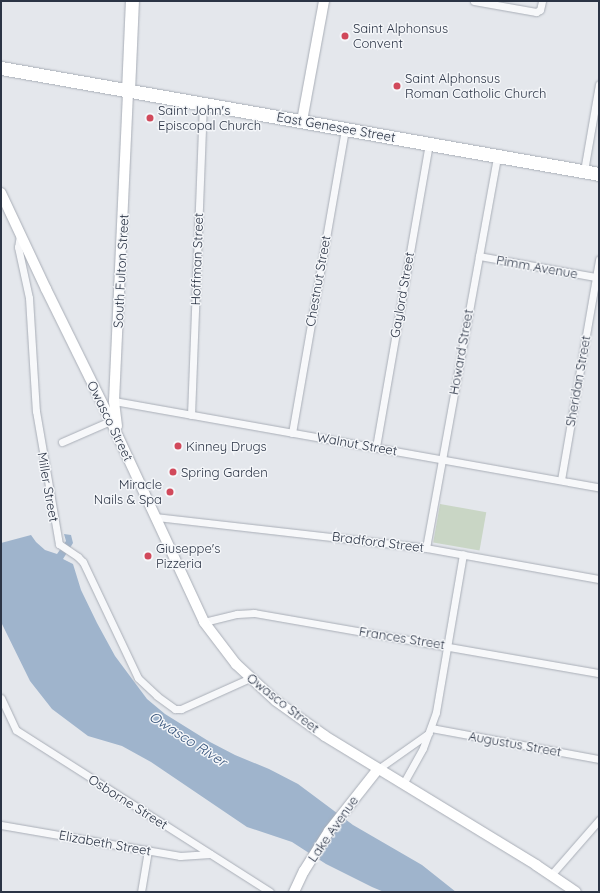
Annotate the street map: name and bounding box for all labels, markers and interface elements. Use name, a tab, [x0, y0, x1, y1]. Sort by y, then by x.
place label: Saint Alphonsus Convent	[353, 21, 448, 52]
marker: Saint Alphonsus Convent	[340, 31, 350, 41]
place label: Saint Alphonsus Roman Catholic Church	[405, 71, 546, 102]
marker: Saint Alphonsus Roman Catholic Church	[392, 81, 402, 91]
place label: Saint John's Episcopal Church	[158, 103, 261, 134]
street label: East Genesee Street	[275, 109, 397, 145]
marker: Saint John's Episcopal Church	[145, 113, 155, 123]
street label: Hoffman Street	[188, 212, 206, 306]
street label: South Fulton Street	[110, 214, 132, 328]
street label: Chestnut Street	[302, 234, 334, 328]
street label: Gaylord Street	[387, 251, 417, 339]
street label: Pimm Avenue	[495, 252, 579, 282]
street label: Howard Street	[446, 308, 476, 396]
street label: Sheridan Street	[562, 334, 594, 428]
street label: Owasco Street	[84, 378, 136, 464]
street label: Walnut Street	[315, 429, 399, 459]
place label: Kinney Drugs	[186, 438, 266, 454]
marker: Kinney Drugs	[173, 441, 183, 451]
street label: Miller Street	[34, 451, 62, 523]
place label: Spring Garden	[181, 464, 268, 480]
marker: Spring Garden	[168, 467, 178, 477]
place label: Miracle Nails & Spa	[94, 477, 162, 508]
marker: Miracle Nails & Spa	[165, 487, 175, 497]
street label: Bradford Street	[331, 529, 425, 555]
place label: Giuseppe's Pizzeria	[156, 541, 220, 572]
marker: Giuseppe's Pizzeria	[143, 551, 153, 561]
street label: Frances Street	[358, 624, 446, 652]
street label: Owasco Street	[244, 670, 322, 736]
water label: Owasco River	[146, 708, 230, 770]
street label: Augustus Street	[467, 728, 563, 760]
street label: Osborne Street	[85, 771, 171, 833]
street label: Lake Avenue	[305, 793, 361, 865]
street label: Elizabeth Street	[58, 827, 152, 859]

